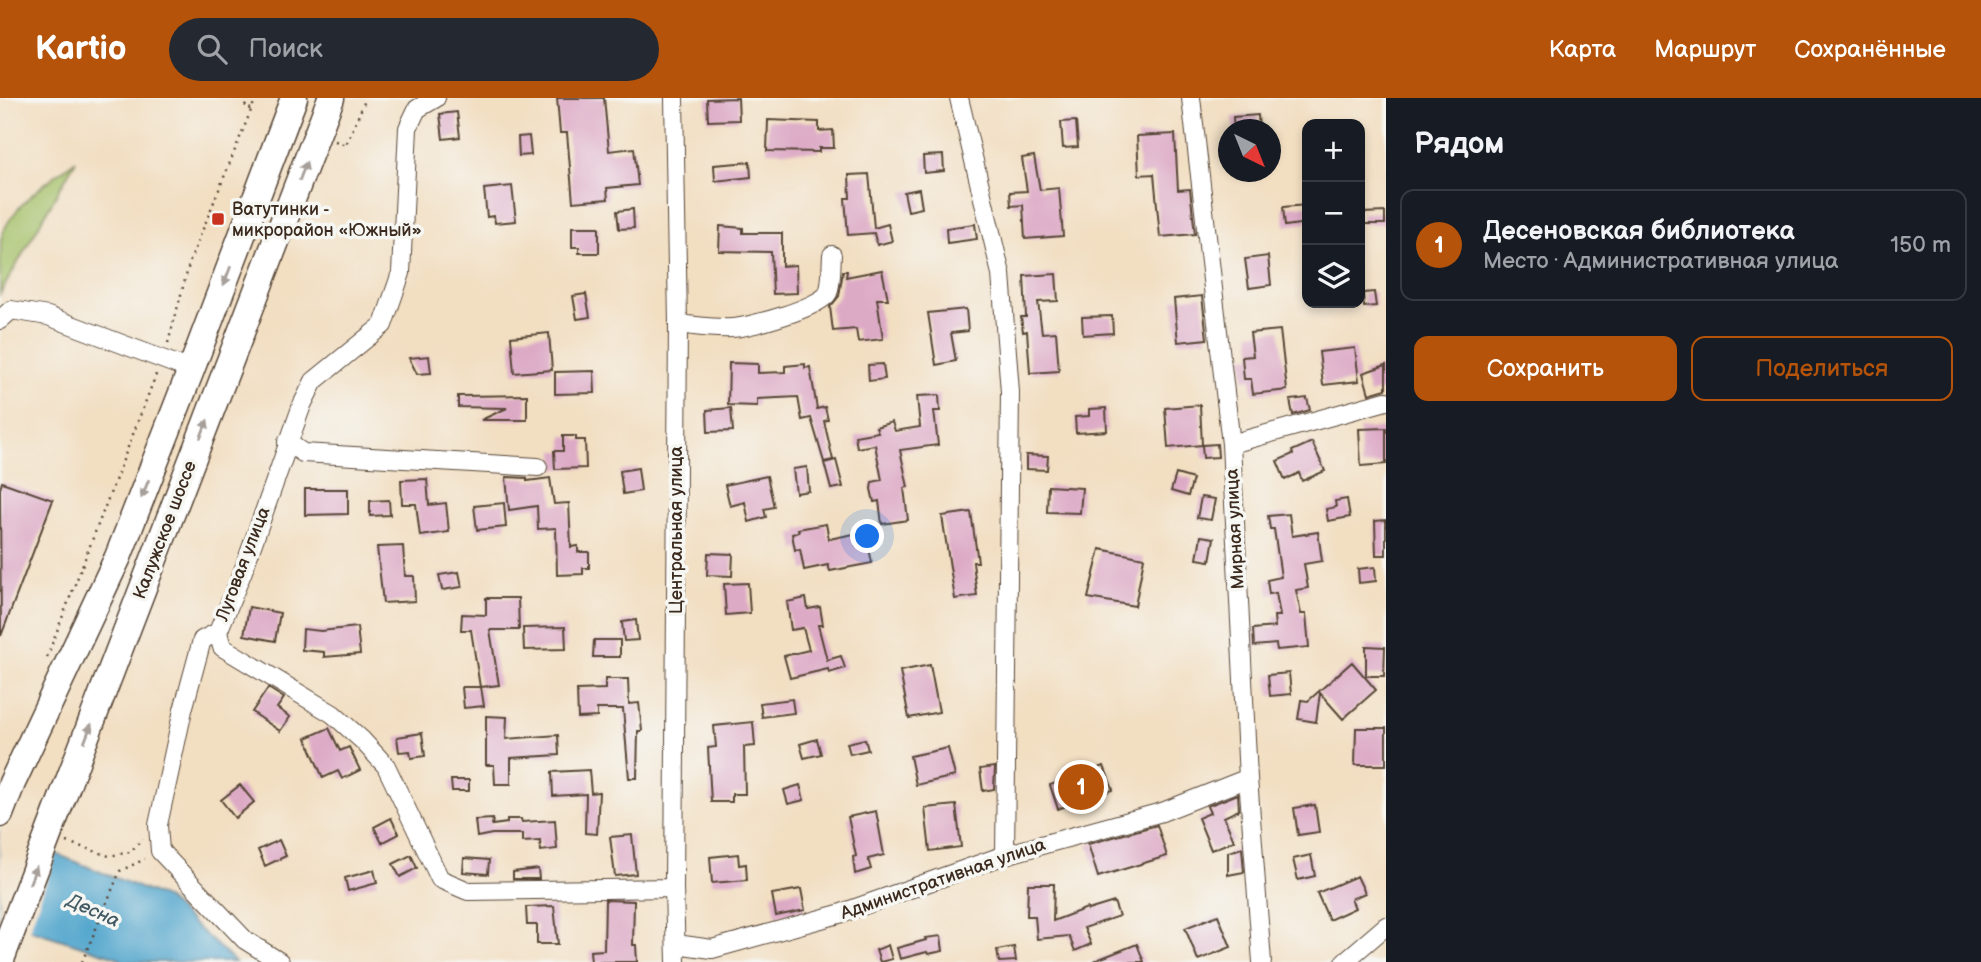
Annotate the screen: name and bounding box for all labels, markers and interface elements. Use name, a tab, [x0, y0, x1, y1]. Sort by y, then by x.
search box	[169, 18, 659, 81]
text: Kartio	[35, 29, 127, 69]
icon: search	[193, 30, 231, 68]
text: Поиск	[249, 34, 323, 65]
text: Карта	[1549, 35, 1616, 64]
text: Маршрут	[1654, 35, 1756, 64]
text: Сохранённые	[1794, 35, 1946, 64]
north arrow	[1218, 119, 1281, 182]
map controls	[1302, 119, 1365, 308]
button: +	[1302, 119, 1365, 182]
text: Рядом	[1414, 126, 1504, 162]
one-way arrow	[298, 160, 309, 181]
button: −	[1302, 182, 1365, 245]
place label: Ватутинки - микрорайон «Южный»	[232, 199, 422, 241]
marker: Ватутинки - микрорайон «Южный»	[210, 211, 226, 227]
text: Десеновская библиотека	[1483, 216, 1795, 247]
text: 1	[1434, 231, 1444, 259]
text: 150 m	[1890, 231, 1951, 259]
button: layers	[1302, 245, 1365, 308]
text: Место · Административная улица	[1483, 247, 1839, 275]
one-way arrow	[221, 266, 232, 287]
button: Сохранить	[1414, 336, 1677, 401]
button: Поделиться	[1691, 336, 1953, 401]
one-way arrow	[199, 418, 210, 439]
street label: Центральная улица	[666, 446, 687, 614]
street label: Калужское шоссе	[129, 458, 201, 602]
street label: Мирная улица	[1221, 468, 1249, 590]
one-way arrow	[139, 478, 150, 499]
street label: Луговая улица	[211, 504, 275, 625]
your location	[850, 519, 884, 553]
one-way arrow	[82, 722, 93, 743]
pin: 1	[1058, 761, 1104, 813]
street label: Административная улица	[837, 834, 1049, 924]
one-way arrow	[28, 865, 39, 886]
water label: Десна	[62, 889, 123, 933]

